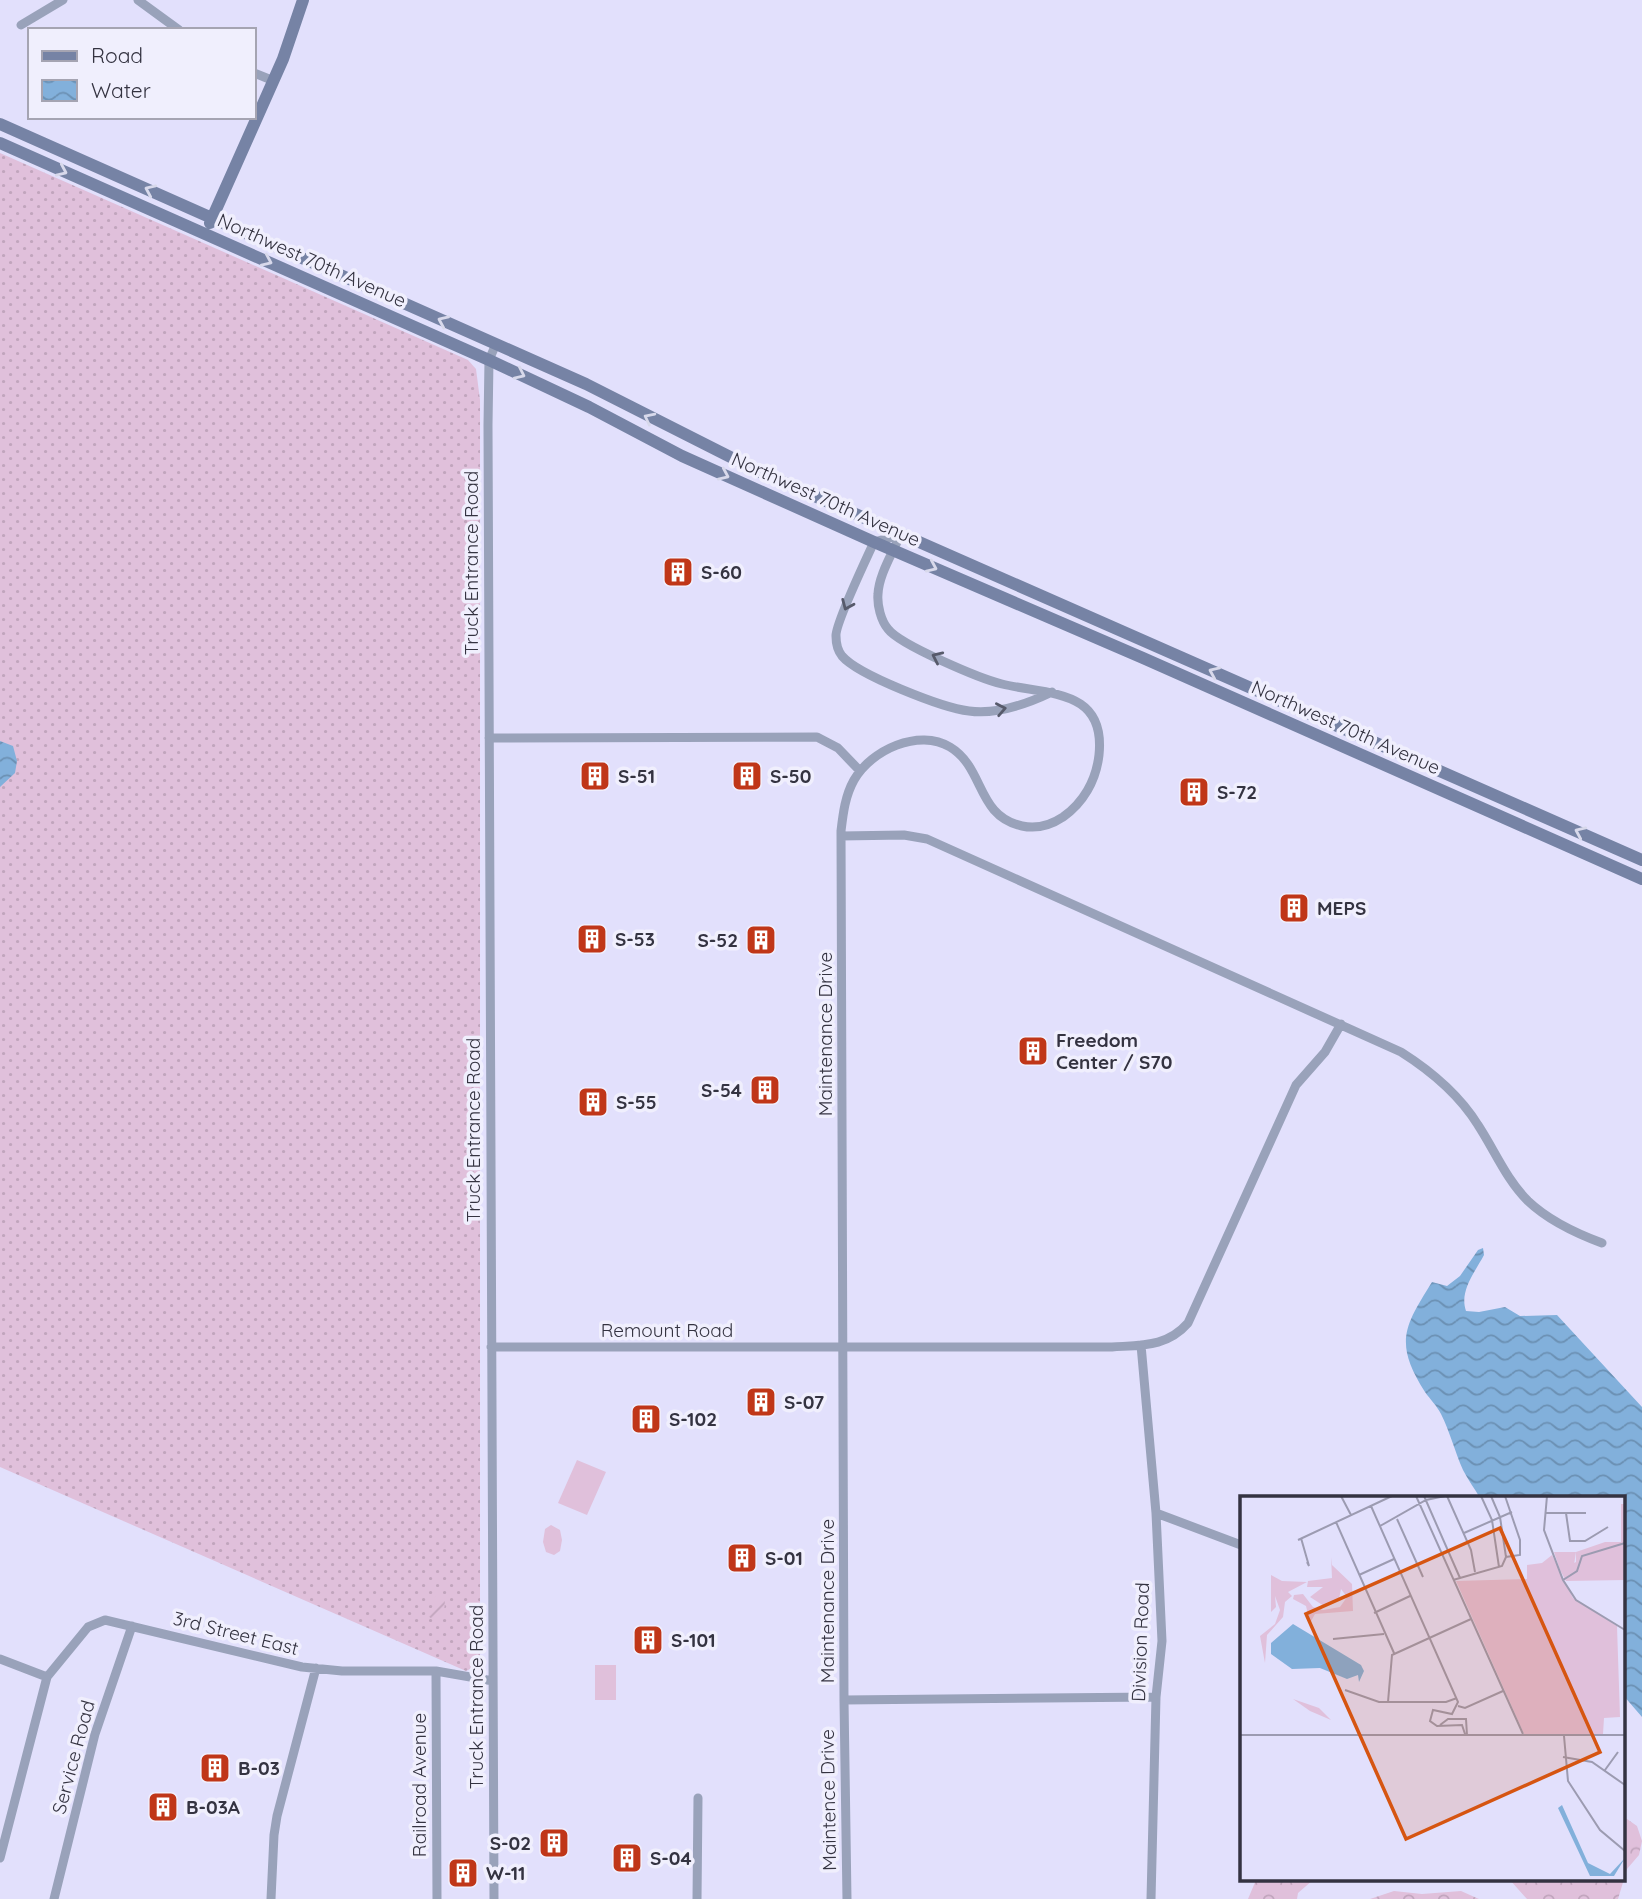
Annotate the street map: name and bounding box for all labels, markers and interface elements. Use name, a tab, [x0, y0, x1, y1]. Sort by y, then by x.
legend	[28, 28, 256, 119]
text: Road	[91, 42, 143, 68]
text: Water	[91, 77, 151, 103]
one-way arrow	[55, 163, 68, 177]
one-way arrow	[144, 184, 157, 198]
street label: Northwest 70th Avenue	[214, 208, 410, 312]
one-way arrow	[260, 253, 273, 267]
one-way arrow	[438, 315, 451, 329]
one-way arrow	[513, 366, 525, 380]
one-way arrow	[644, 412, 657, 426]
street label: Northwest 70th Avenue	[728, 447, 924, 551]
one-way arrow	[717, 467, 729, 481]
street label: Truck Entrance Road	[459, 471, 483, 655]
building icon: S-60	[661, 555, 695, 589]
one-way arrow	[925, 559, 937, 573]
place label: S-60	[701, 560, 742, 584]
one-way arrow	[841, 597, 855, 610]
one-way arrow	[931, 651, 944, 665]
one-way arrow	[1209, 666, 1221, 680]
street label: Northwest 70th Avenue	[1248, 675, 1444, 779]
one-way arrow	[995, 702, 1007, 717]
building icon: S-51	[578, 759, 612, 793]
building icon: S-50	[730, 759, 764, 793]
place label: S-51	[618, 764, 655, 788]
place label: S-50	[770, 764, 811, 788]
building icon: S-72	[1177, 775, 1211, 809]
place label: S-72	[1217, 780, 1257, 804]
one-way arrow	[1574, 826, 1587, 840]
building icon: MEPS	[1277, 891, 1311, 925]
place label: MEPS	[1317, 896, 1366, 920]
building icon: S-53	[575, 922, 609, 956]
building icon: S-52	[744, 923, 778, 957]
place label: S-53	[615, 927, 655, 951]
place label: S-52	[697, 928, 738, 952]
street label: Maintenance Drive	[813, 952, 837, 1116]
place label: Freedom Center / S70	[1056, 1028, 1172, 1074]
building icon: Freedom Center / S70	[1016, 1034, 1050, 1068]
street label: Truck Entrance Road	[461, 1038, 485, 1222]
building icon: S-54	[748, 1073, 782, 1107]
place label: S-54	[701, 1078, 742, 1102]
building icon: S-55	[576, 1085, 610, 1119]
place label: S-55	[616, 1090, 657, 1114]
street label: Remount Road	[601, 1318, 733, 1342]
building icon: S-07	[744, 1385, 778, 1419]
place label: S-07	[784, 1390, 824, 1414]
building icon: S-102	[629, 1402, 663, 1436]
place label: S-102	[669, 1407, 717, 1431]
inset map	[1240, 1496, 1624, 1882]
street label: Maintenance Drive	[815, 1519, 839, 1683]
building icon: S-01	[725, 1541, 759, 1575]
place label: S-01	[765, 1546, 803, 1570]
street label: Division Road	[1126, 1582, 1154, 1702]
street label: Truck Entrance Road	[464, 1605, 488, 1789]
street label: 3rd Street East	[171, 1606, 301, 1660]
building icon: S-101	[631, 1623, 665, 1657]
place label: S-101	[671, 1628, 716, 1652]
street label: Service Road	[46, 1698, 100, 1816]
street label: Railroad Avenue	[407, 1713, 431, 1857]
street label: Maintence Drive	[815, 1729, 841, 1871]
building icon: B-03	[198, 1751, 232, 1785]
place label: B-03	[238, 1756, 280, 1780]
building icon: B-03A	[146, 1790, 180, 1824]
place label: B-03A	[186, 1795, 240, 1819]
building icon: S-02	[537, 1826, 571, 1860]
place label: S-02	[490, 1831, 531, 1855]
building icon: S-04	[610, 1841, 644, 1875]
place label: S-04	[650, 1846, 692, 1870]
building icon: W-11	[446, 1856, 480, 1890]
place label: W-11	[486, 1861, 525, 1885]

